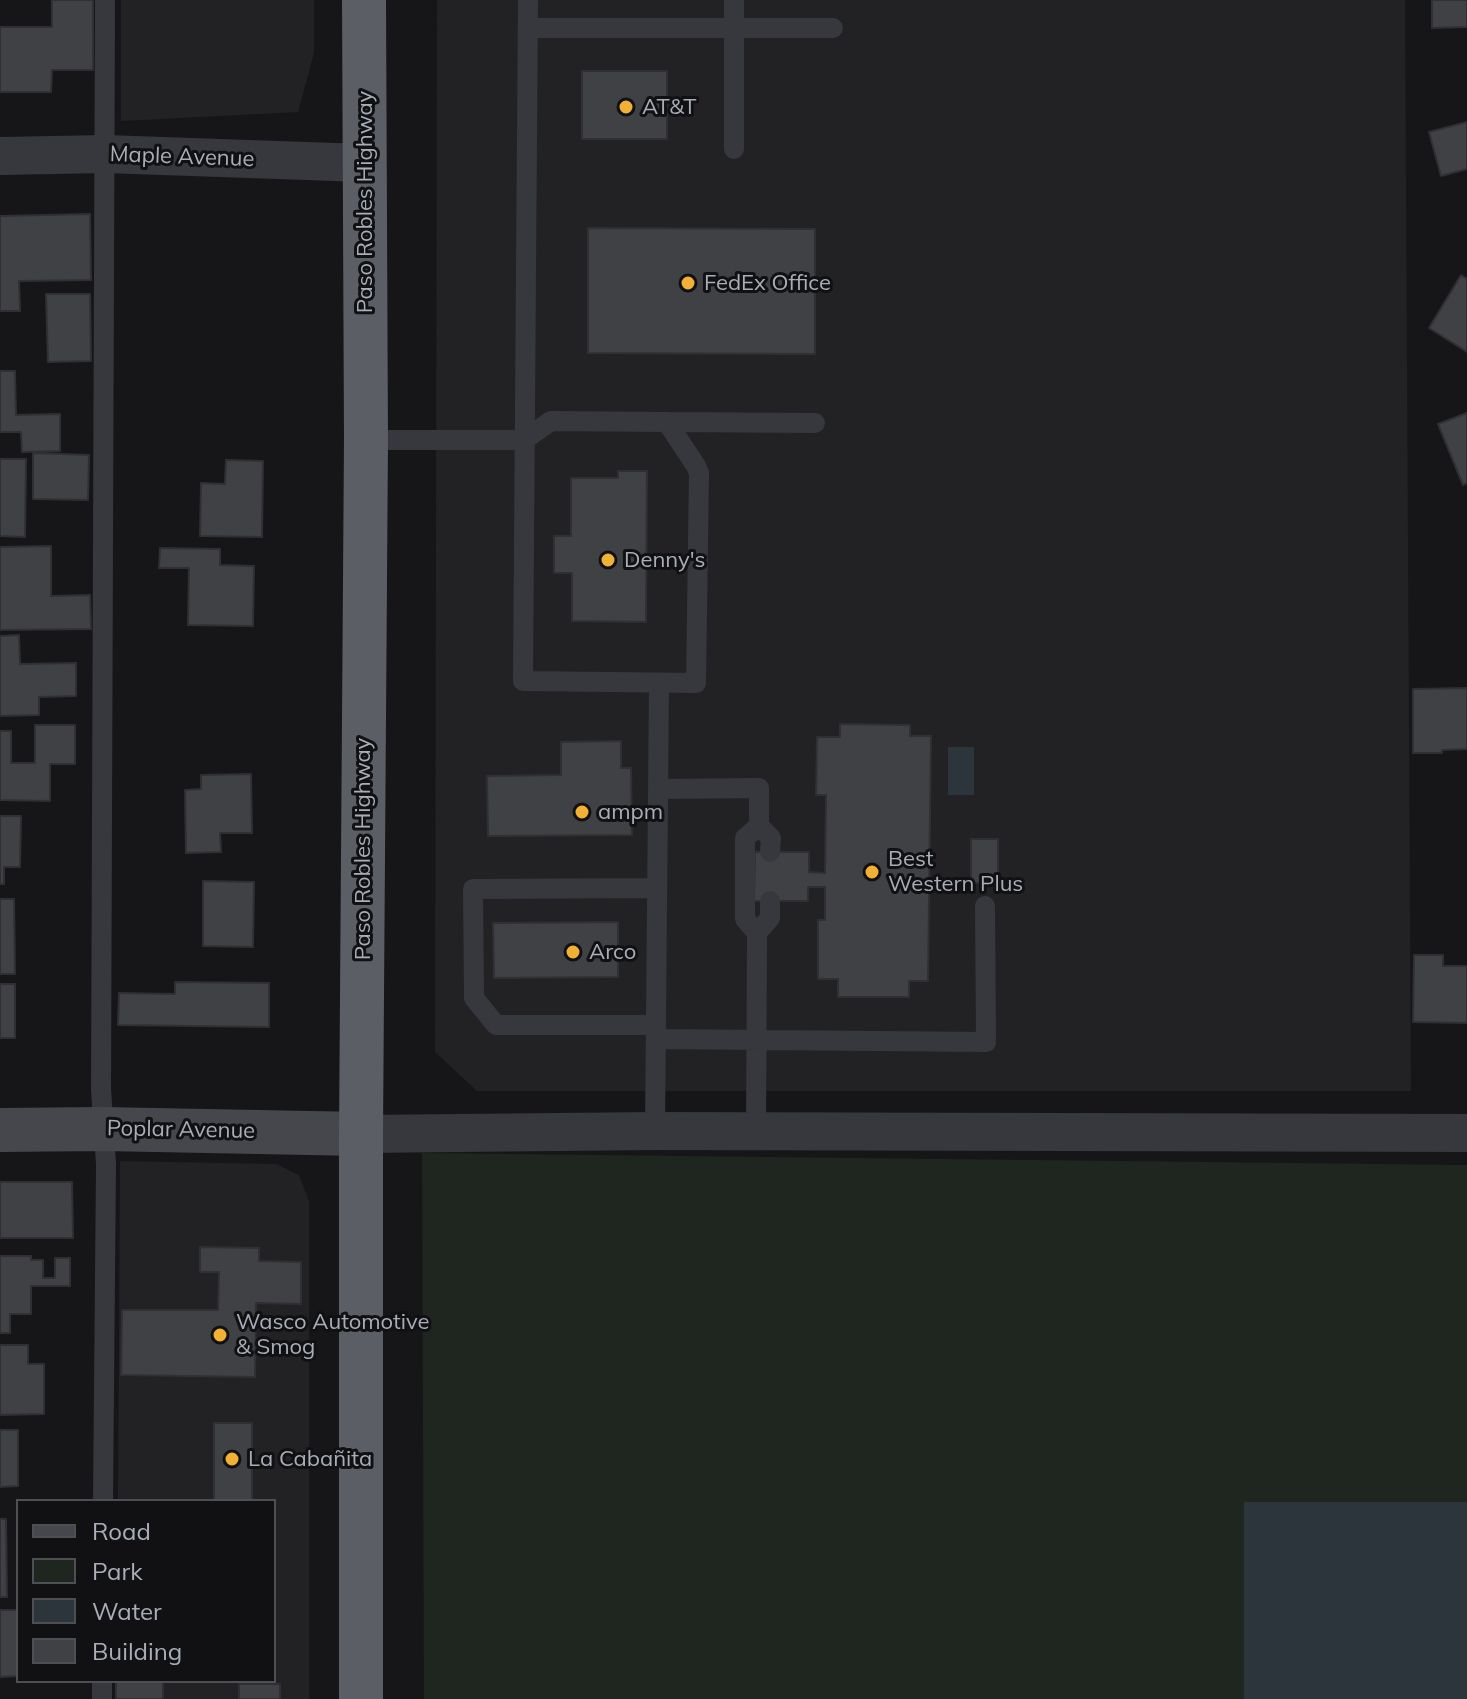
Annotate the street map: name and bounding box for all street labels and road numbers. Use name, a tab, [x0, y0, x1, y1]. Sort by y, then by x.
street label: Paso Robles Highway	[352, 91, 378, 313]
street label: Maple Avenue	[109, 141, 255, 173]
street label: Paso Robles Highway	[350, 738, 376, 960]
street label: Poplar Avenue	[107, 1116, 255, 1144]

